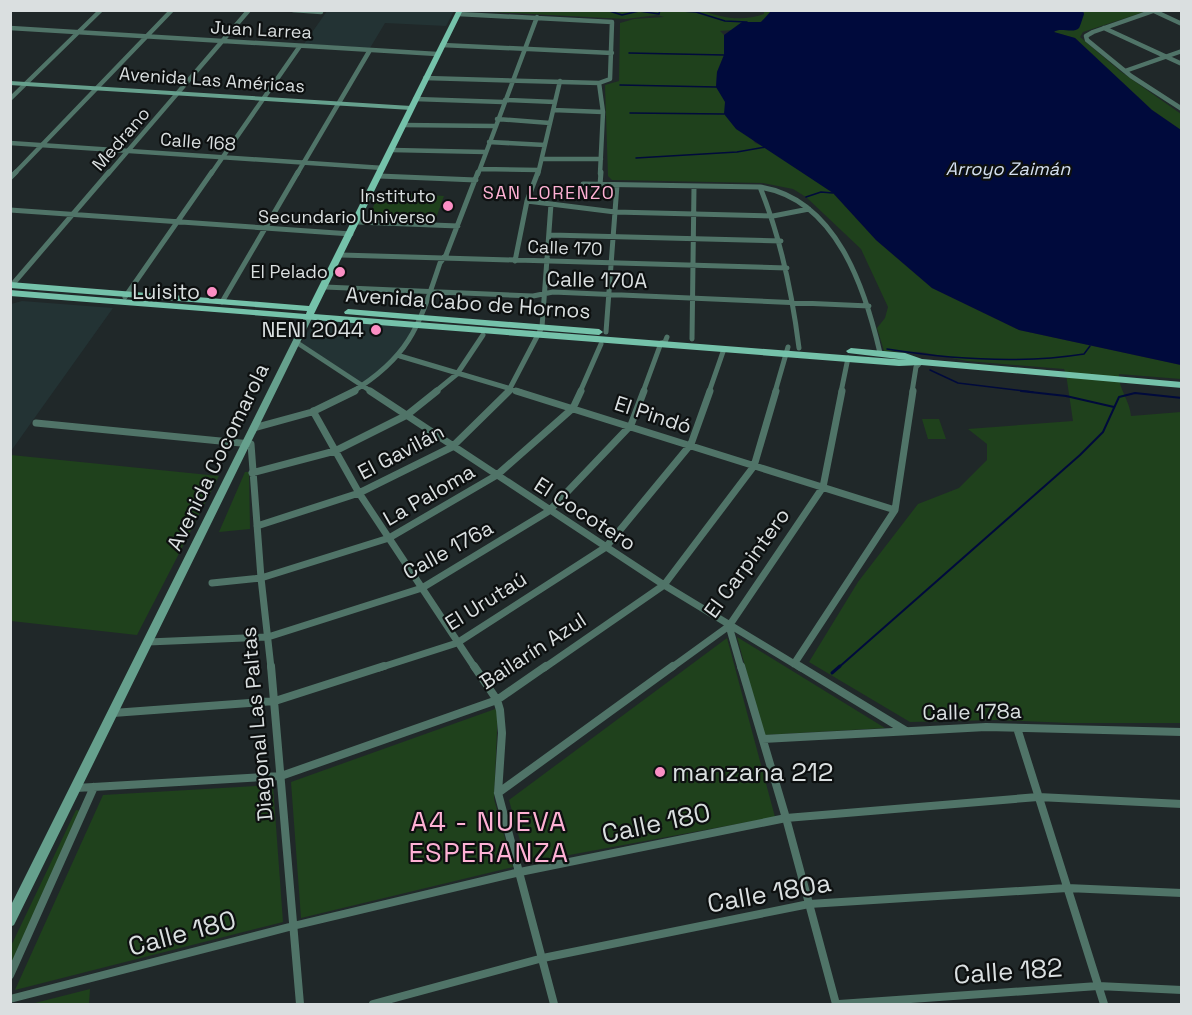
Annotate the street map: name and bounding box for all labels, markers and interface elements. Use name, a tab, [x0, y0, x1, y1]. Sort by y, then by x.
street label: Juan Larrea	[210, 15, 312, 44]
street label: Avenida Las Américas	[118, 62, 306, 97]
street label: Medrano	[87, 102, 154, 175]
street label: Calle 168	[159, 127, 237, 156]
water label: Arroyo Zaimán	[946, 157, 1071, 180]
district label: SAN LORENZO	[483, 181, 615, 204]
place label: Instituto Secundario Universo	[258, 184, 436, 228]
marker: Instituto Secundario Universo	[441, 199, 455, 213]
street label: Calle 170	[527, 235, 603, 260]
place label: El Pelado	[250, 260, 328, 283]
marker: El Pelado	[333, 265, 347, 279]
street label: Calle 170A	[546, 265, 648, 294]
place label: Luisito	[132, 278, 200, 305]
street label: Avenida Cabo de Hornos	[345, 280, 591, 325]
marker: Luisito	[205, 285, 219, 299]
place label: NENI 2044	[261, 316, 364, 343]
marker: NENI 2044	[369, 323, 383, 337]
street label: Avenida Cocomarola	[160, 359, 275, 555]
street label: El Pindó	[611, 389, 695, 440]
street label: El Gavilán	[353, 418, 449, 486]
street label: La Paloma	[378, 457, 480, 532]
street label: El Cocotero	[529, 471, 641, 557]
street label: El Carpintero	[698, 502, 796, 623]
street label: Calle 176a	[398, 514, 498, 585]
street label: El Urutaú	[440, 565, 532, 636]
street label: Bailarín Azul	[474, 606, 591, 695]
street label: Diagonal Las Paltas	[235, 626, 278, 822]
street label: Calle 178a	[922, 697, 1022, 726]
place label: manzana 212	[672, 755, 833, 789]
marker: manzana 212	[653, 765, 667, 779]
street label: Calle 180	[599, 795, 713, 851]
district label: A4 - NUEVA ESPERANZA	[408, 804, 570, 870]
street label: Calle 180a	[704, 865, 834, 921]
street label: Calle 180	[124, 902, 240, 964]
street label: Calle 182	[952, 950, 1064, 992]

